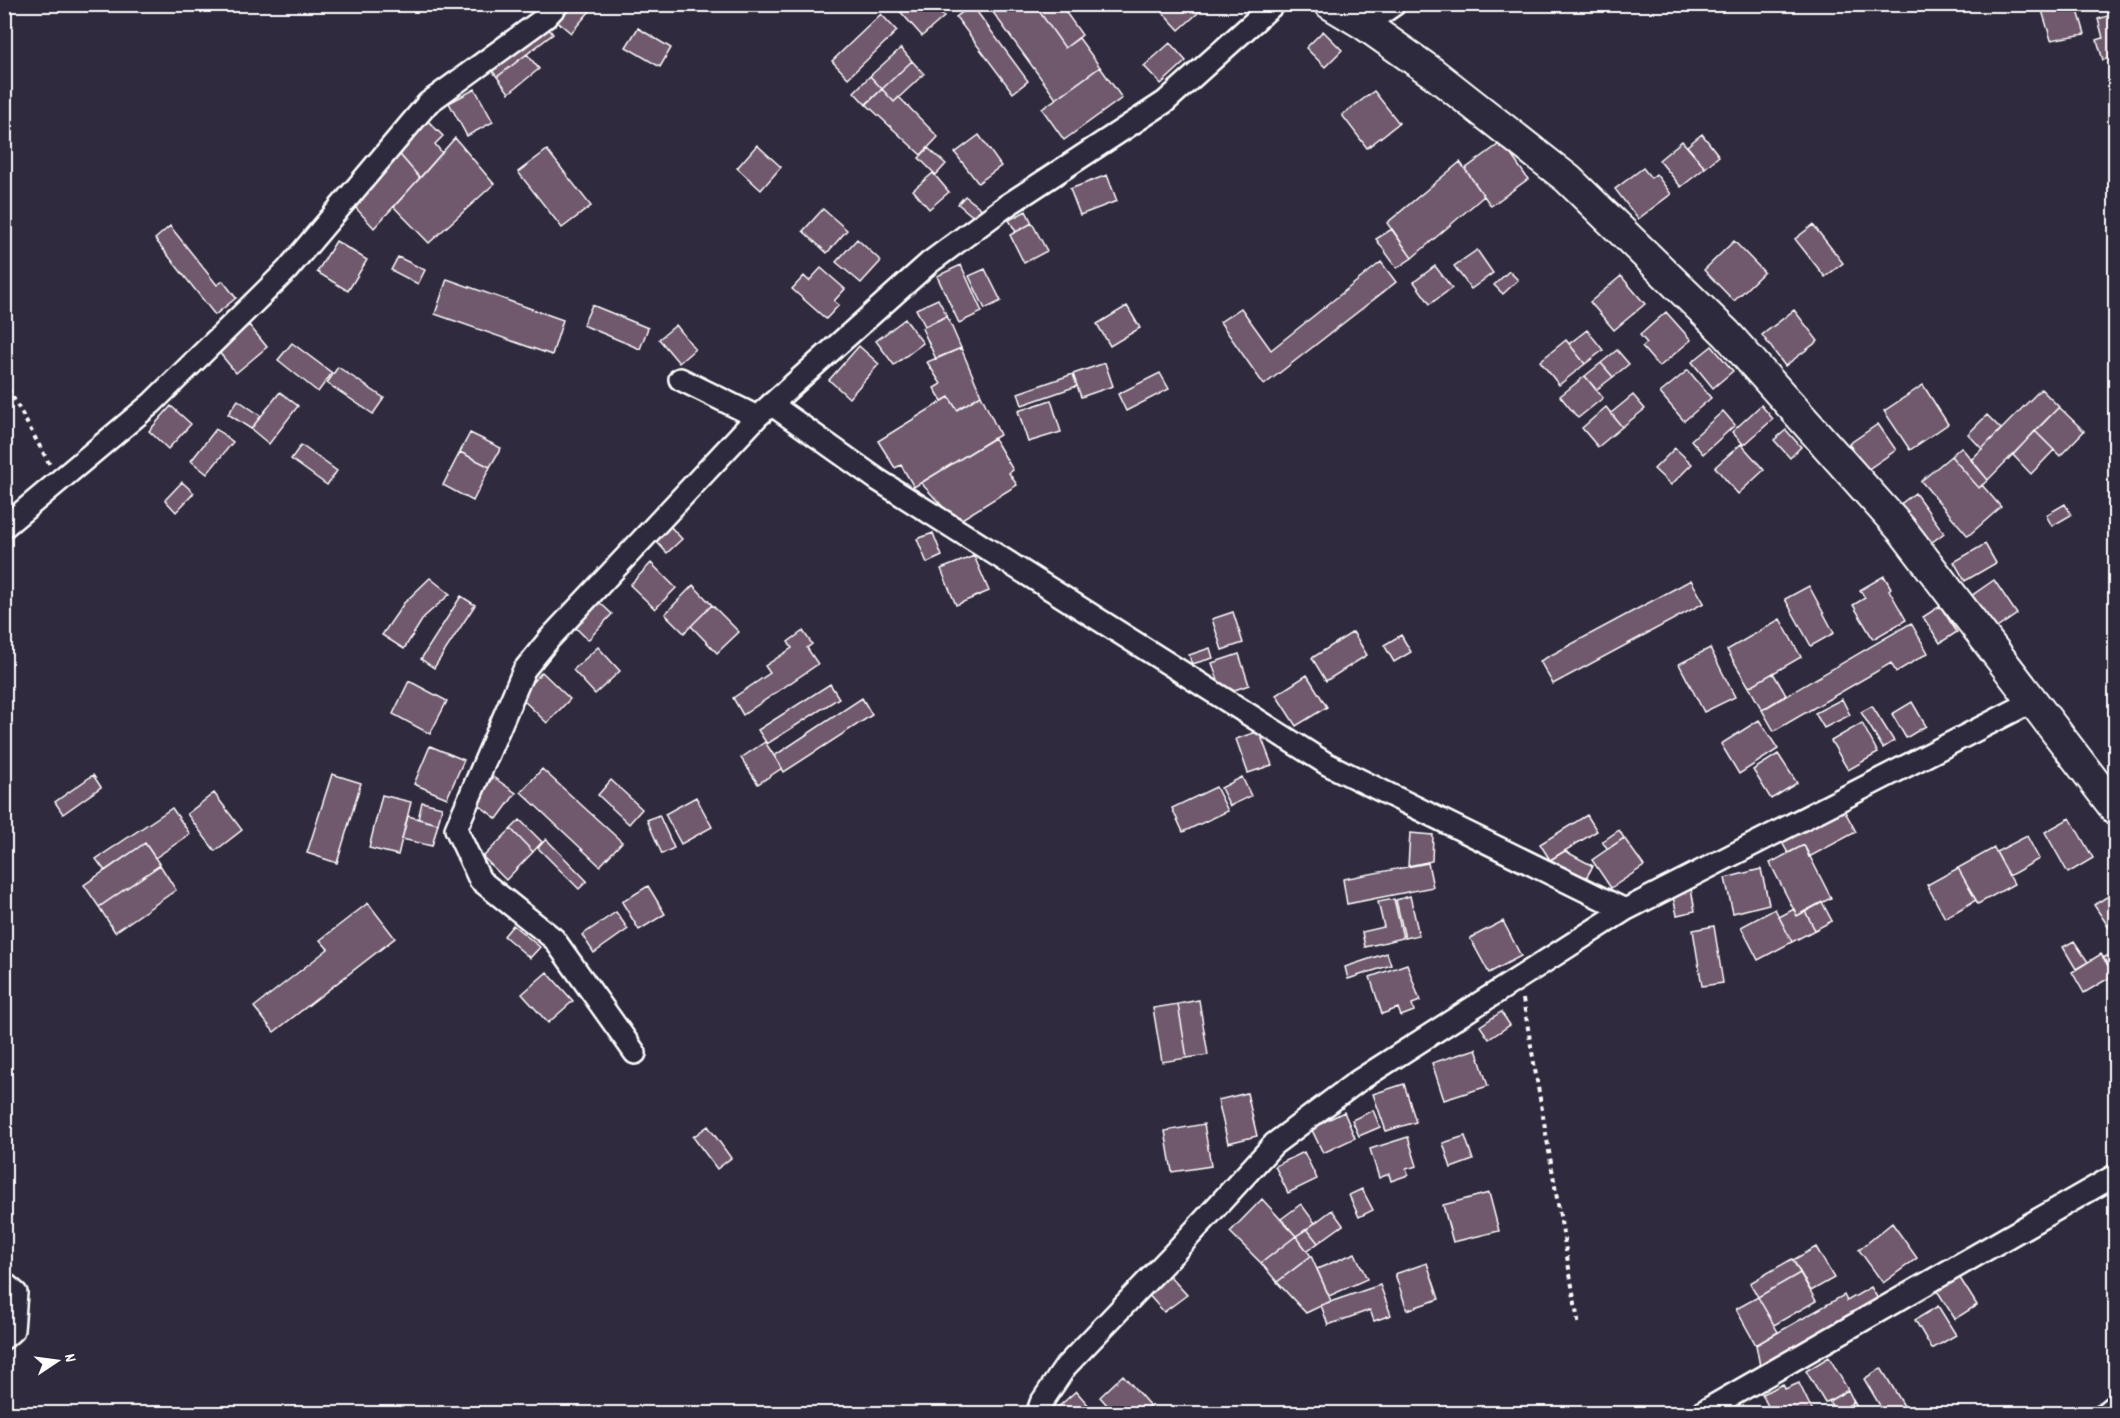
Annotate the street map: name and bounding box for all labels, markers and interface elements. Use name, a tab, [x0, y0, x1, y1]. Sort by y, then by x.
north arrow	[27, 1331, 87, 1391]
text: N	[57, 1352, 81, 1365]

